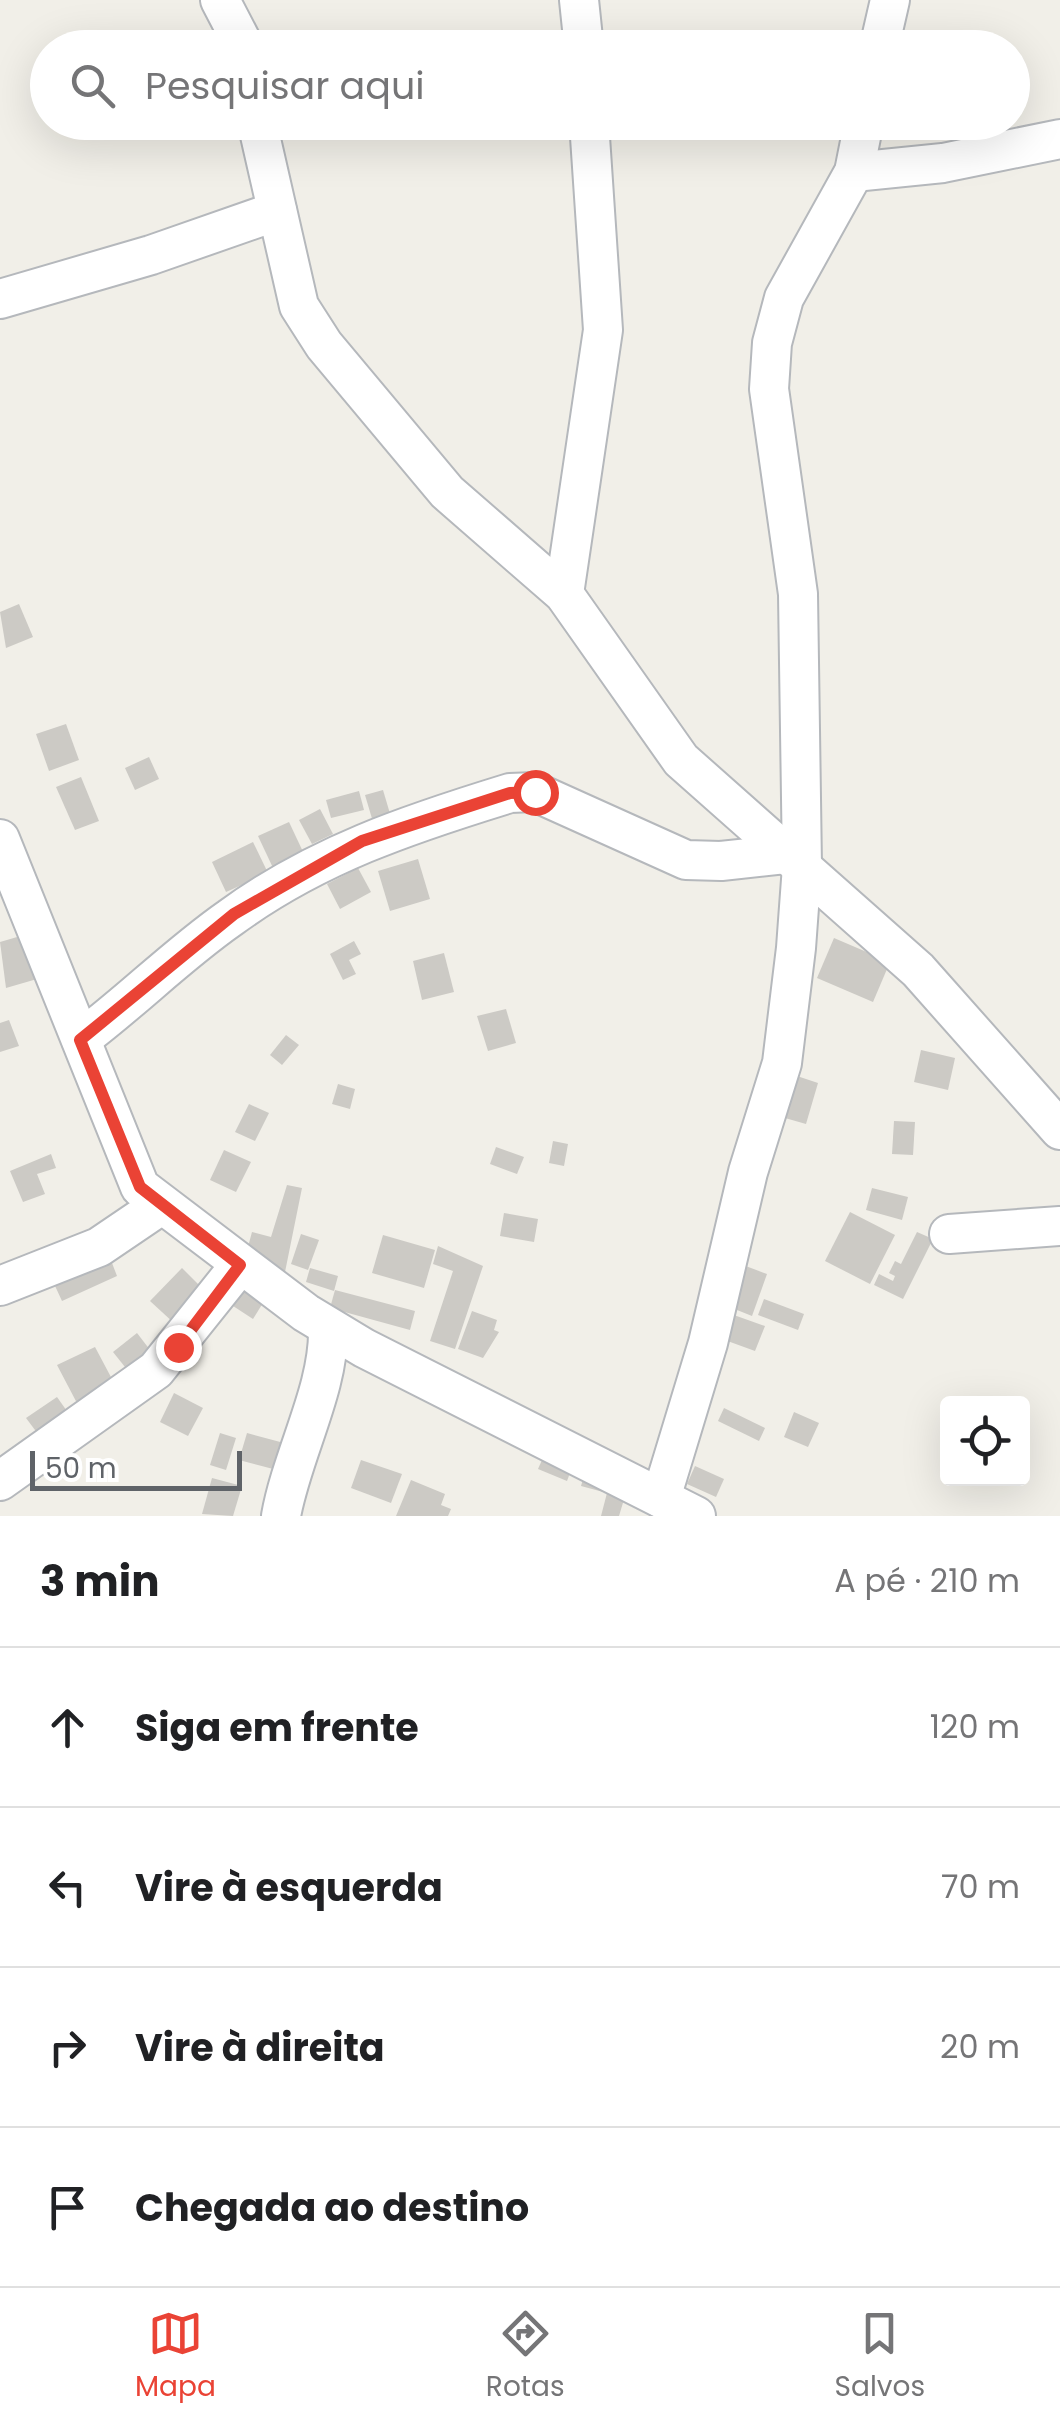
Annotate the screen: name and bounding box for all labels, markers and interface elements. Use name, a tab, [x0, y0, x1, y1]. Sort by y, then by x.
search box	[30, 30, 1030, 140]
icon: search	[65, 58, 120, 113]
text: Pesquisar aqui	[145, 59, 425, 112]
route start	[513, 770, 559, 816]
route end	[156, 1325, 202, 1371]
map controls	[940, 1396, 1030, 1486]
button: locate	[940, 1396, 1030, 1486]
scale bar	[30, 1446, 242, 1490]
text: 50 m	[45, 1449, 116, 1488]
text: 3 min	[40, 1552, 160, 1611]
text: A pé · 210 m	[834, 1558, 1020, 1603]
icon: ahead	[40, 1700, 95, 1755]
text: Siga em frente	[135, 1701, 419, 1754]
text: 120 m	[930, 1704, 1020, 1749]
icon: left	[40, 1860, 95, 1915]
text: Vire à esquerda	[135, 1861, 443, 1914]
text: 70 m	[941, 1864, 1020, 1909]
icon: right	[40, 2020, 95, 2075]
text: Vire à direita	[135, 2021, 385, 2074]
text: 20 m	[940, 2024, 1020, 2069]
icon: arrive	[40, 2180, 95, 2235]
text: Chegada ao destino	[135, 2181, 529, 2234]
tab: Mapa	[135, 2306, 216, 2408]
tab: Rotas	[486, 2306, 565, 2408]
tab: Salvos	[835, 2306, 925, 2408]

